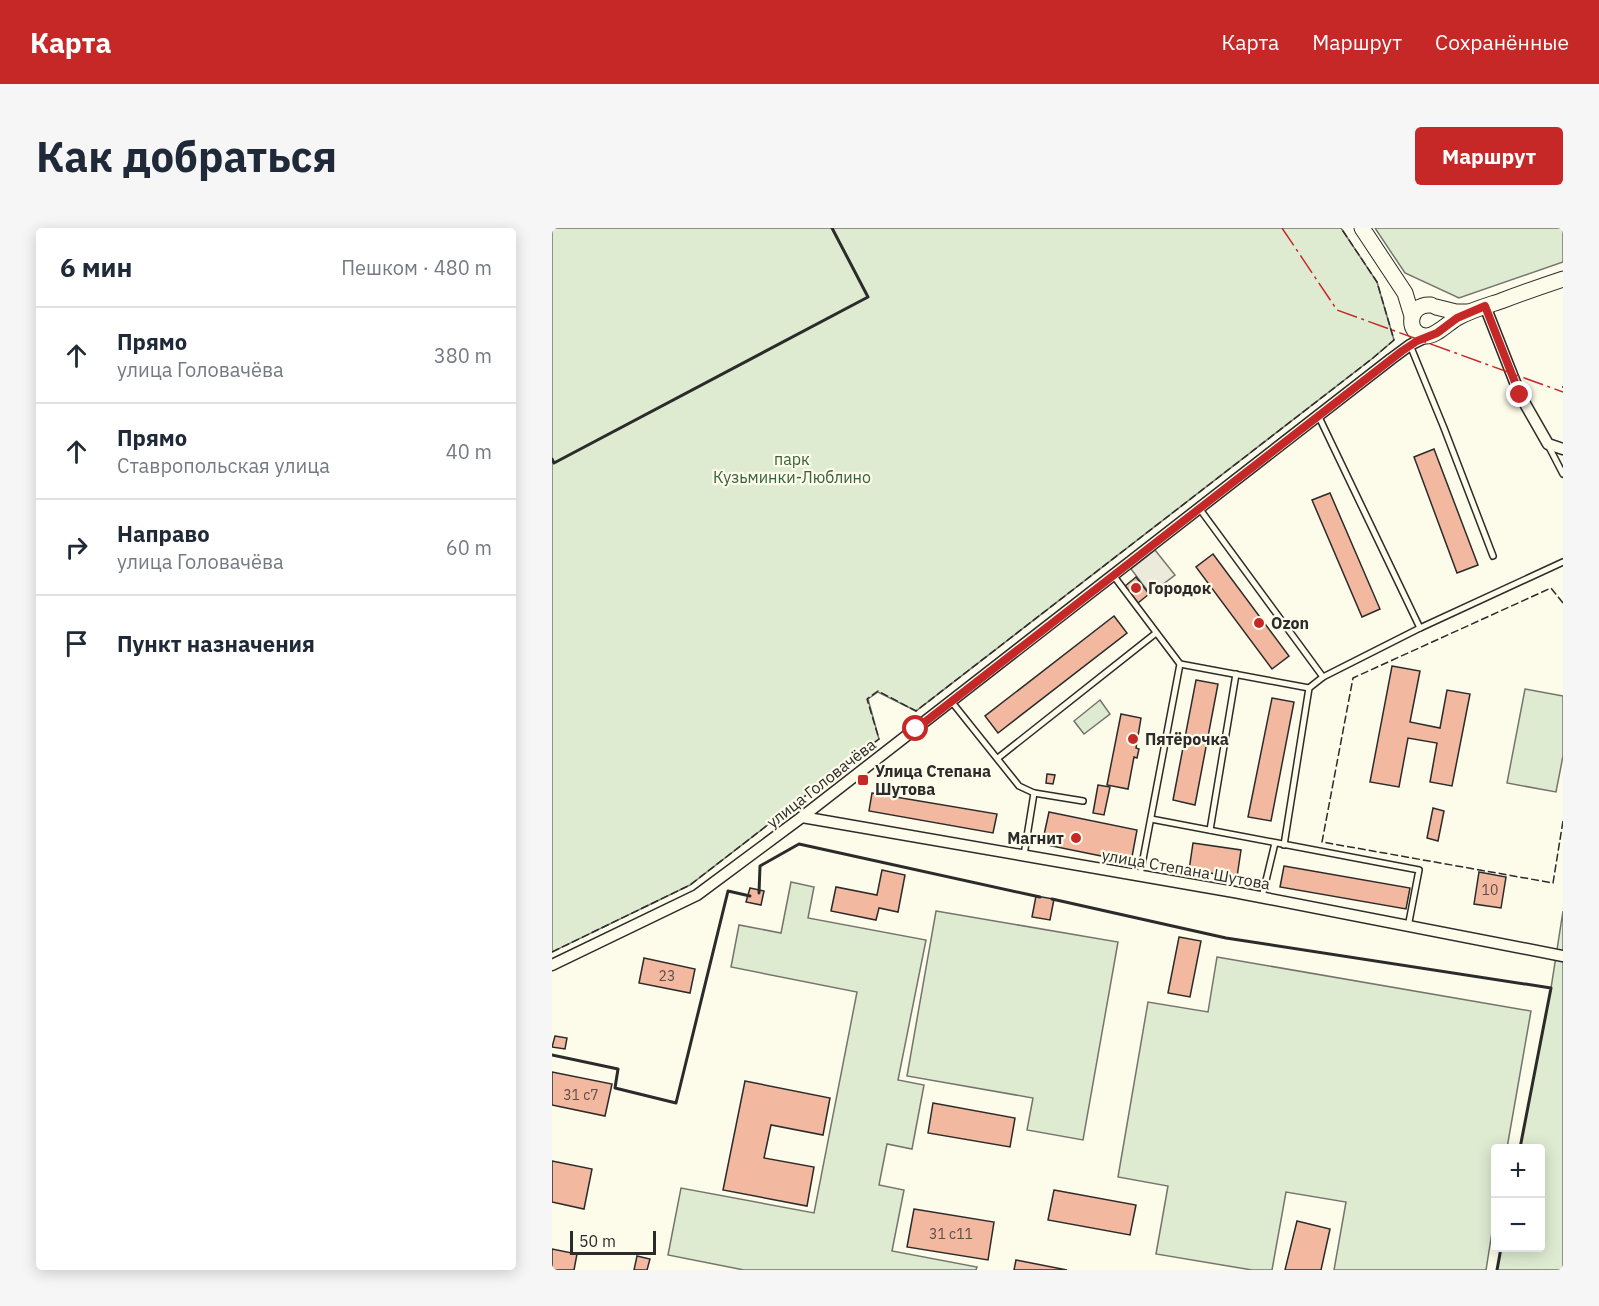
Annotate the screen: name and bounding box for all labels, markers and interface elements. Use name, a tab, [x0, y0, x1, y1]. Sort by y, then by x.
text: Карта	[30, 24, 111, 61]
text: Карта	[1221, 28, 1279, 56]
text: Маршрут	[1312, 28, 1402, 56]
text: Сохранённые	[1435, 28, 1569, 56]
button: Маршрут	[1415, 127, 1563, 185]
text: Как добраться	[36, 129, 337, 184]
text: 6 мин	[60, 250, 132, 284]
text: Пешком · 480 m	[341, 254, 492, 281]
text: Прямо	[117, 327, 187, 356]
icon: ahead	[60, 339, 93, 372]
text: 380 m	[434, 342, 492, 369]
text: улица Головачёва	[117, 356, 284, 383]
route end	[1506, 381, 1532, 407]
text: Прямо	[117, 423, 187, 452]
icon: ahead	[60, 435, 93, 468]
text: 40 m	[446, 438, 492, 465]
park label: парк Кузьминки-Люблино	[713, 449, 871, 487]
text: Ставропольская улица	[117, 452, 330, 479]
text: Направо	[117, 519, 210, 548]
icon: right	[60, 531, 93, 564]
text: 60 m	[446, 534, 492, 561]
text: улица Головачёва	[117, 548, 284, 575]
place label: Городок	[1148, 578, 1211, 598]
marker: Городок	[1129, 581, 1143, 595]
place label: Ozon	[1271, 613, 1309, 633]
marker: Ozon	[1252, 616, 1266, 630]
icon: arrive	[60, 627, 93, 660]
text: Пункт назначения	[117, 629, 315, 658]
route start	[902, 715, 928, 741]
place label: Пятёрочка	[1145, 729, 1229, 749]
marker: Пятёрочка	[1126, 732, 1140, 746]
street label: улица Головачёва	[762, 734, 880, 832]
place label: Улица Степана Шутова	[875, 761, 991, 799]
marker: Улица Степана Шутова	[856, 773, 870, 787]
place label: Магнит	[1007, 828, 1064, 848]
marker: Магнит	[1069, 831, 1083, 845]
street label: улица Степана Шутова	[1100, 844, 1272, 894]
house number: 10	[1482, 881, 1498, 899]
house number: 23	[659, 967, 675, 985]
house number: 31 с7	[563, 1086, 599, 1104]
map controls	[1491, 1144, 1545, 1252]
button: +	[1491, 1144, 1545, 1198]
button: −	[1491, 1198, 1545, 1252]
house number: 31 с11	[929, 1225, 973, 1243]
scale bar	[570, 1228, 656, 1256]
text: 50 m	[579, 1231, 616, 1251]

